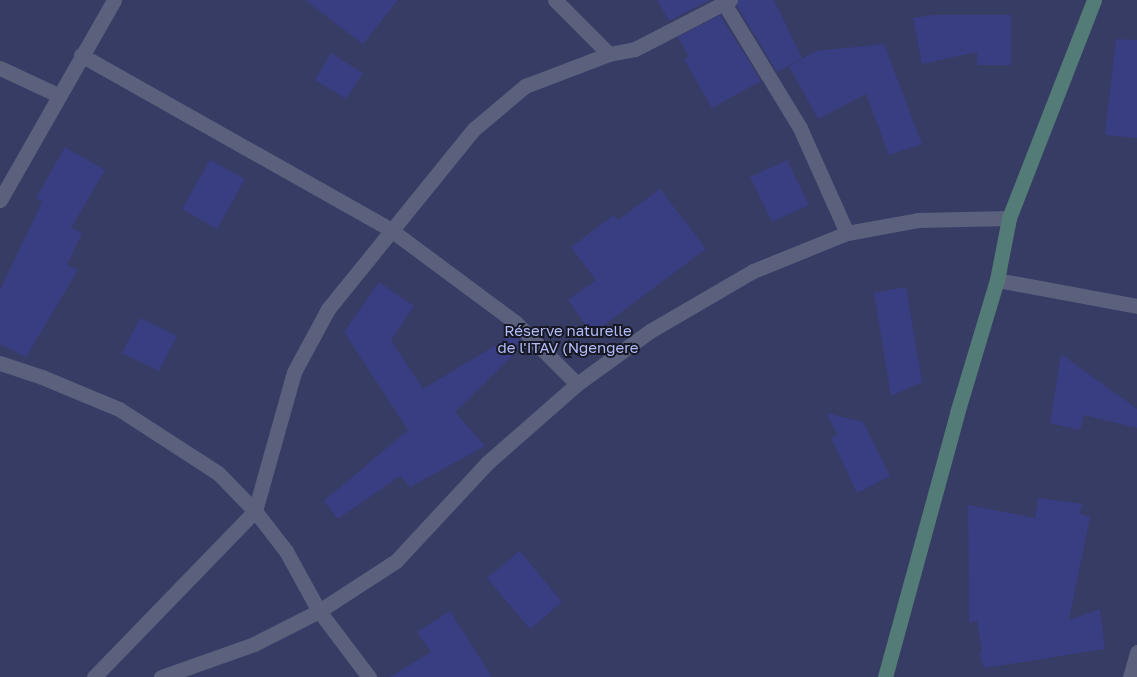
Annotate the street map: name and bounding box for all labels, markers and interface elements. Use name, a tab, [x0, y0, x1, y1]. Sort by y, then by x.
park label: Réserve naturelle de l'ITAV (Ngengere	[497, 321, 639, 356]

